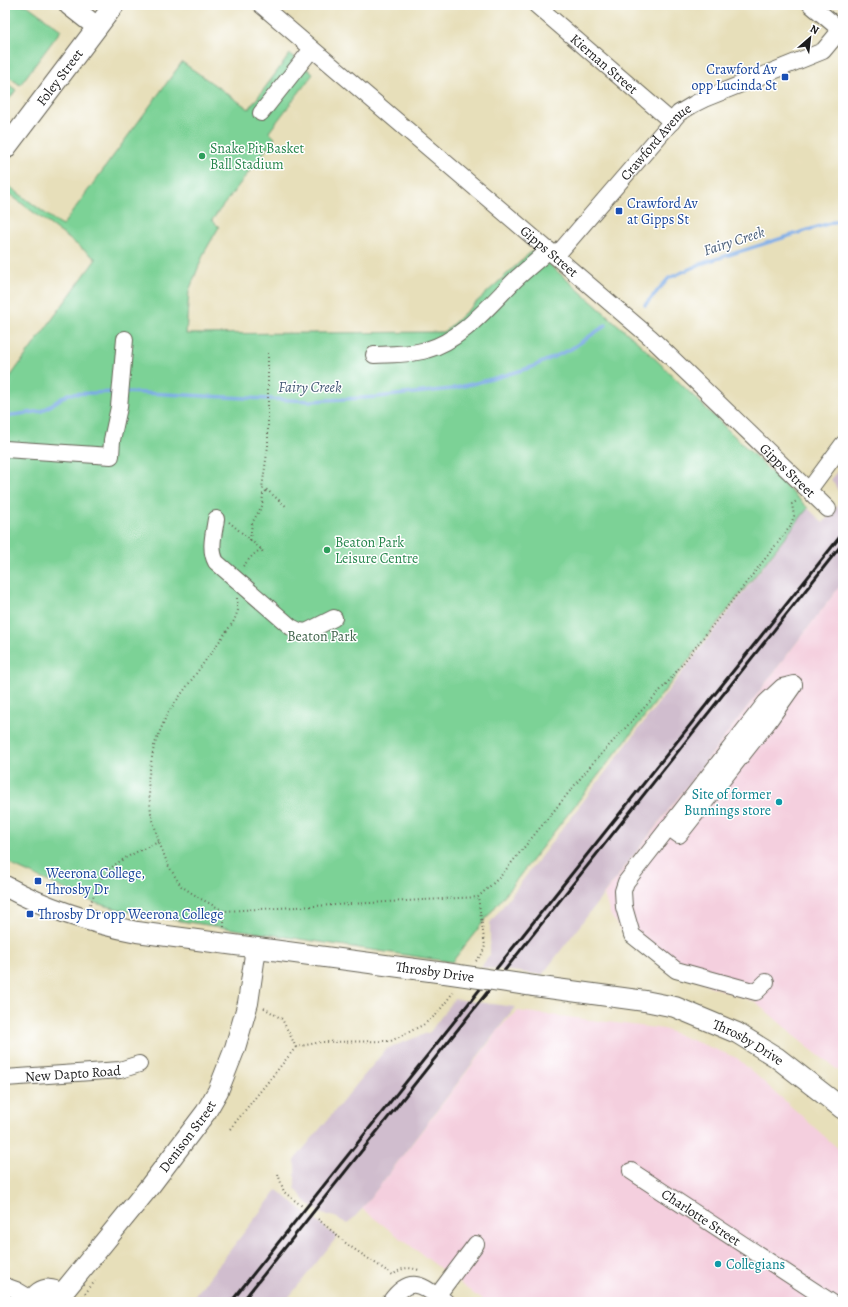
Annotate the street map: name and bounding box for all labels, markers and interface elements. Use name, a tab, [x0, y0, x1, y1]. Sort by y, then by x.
north arrow	[790, 18, 830, 58]
text: N	[807, 21, 822, 38]
street label: Kiernan Street	[566, 29, 642, 98]
street label: Foley Street	[32, 45, 87, 110]
place label: Crawford Av opp Lucinda St	[691, 60, 778, 95]
marker: Crawford Av opp Lucinda St	[780, 72, 790, 82]
street label: Crawford Avenue	[616, 98, 695, 184]
place label: Snake Pit Basket Ball Stadium	[210, 139, 305, 174]
marker: Snake Pit Basket Ball Stadium	[197, 151, 207, 161]
place label: Crawford Av at Gipps St	[627, 194, 699, 229]
marker: Crawford Av at Gipps St	[614, 206, 624, 216]
street label: Gipps Street	[516, 221, 583, 281]
water label: Fairy Creek	[701, 222, 768, 260]
water label: Fairy Creek	[278, 377, 342, 397]
street label: Gipps Street	[756, 439, 820, 502]
place label: Beaton Park Leisure Centre	[335, 533, 418, 568]
marker: Beaton Park Leisure Centre	[322, 545, 332, 555]
park label: Beaton Park	[287, 627, 357, 646]
place label: Site of former Bunnings store	[684, 785, 772, 820]
marker: Site of former Bunnings store	[774, 797, 784, 807]
place label: Weerona College, Throsby Dr	[45, 864, 145, 899]
marker: Weerona College, Throsby Dr	[33, 876, 43, 886]
place label: Throsby Dr opp Weerona College	[38, 905, 224, 924]
marker: Throsby Dr opp Weerona College	[25, 909, 35, 919]
street label: Throsby Drive	[395, 957, 475, 987]
street label: Throsby Drive	[710, 1014, 788, 1069]
street label: New Dapto Road	[24, 1060, 122, 1086]
street label: Denison Street	[154, 1096, 220, 1176]
street label: Charlotte Street	[658, 1184, 745, 1250]
place label: Collegians	[726, 1255, 785, 1274]
marker: Collegians	[713, 1259, 723, 1269]

